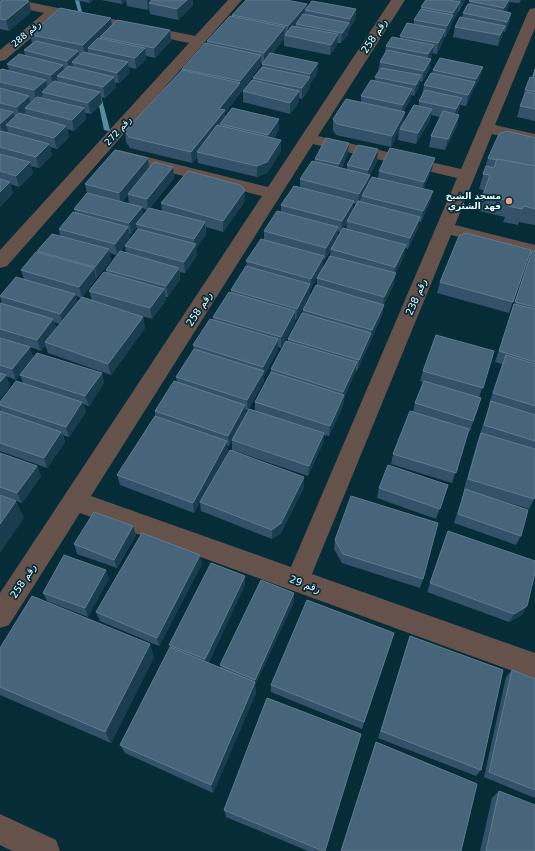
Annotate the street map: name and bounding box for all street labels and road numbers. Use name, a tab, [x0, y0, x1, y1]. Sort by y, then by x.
street label: رقم 258	[359, 17, 390, 56]
street label: رقم 288	[9, 19, 43, 50]
street label: رقم 272	[103, 115, 134, 148]
street label: رقم 238	[403, 277, 430, 317]
street label: رقم 258	[184, 290, 215, 329]
street label: رقم 258	[8, 562, 39, 601]
street label: رقم 29	[288, 573, 322, 596]

